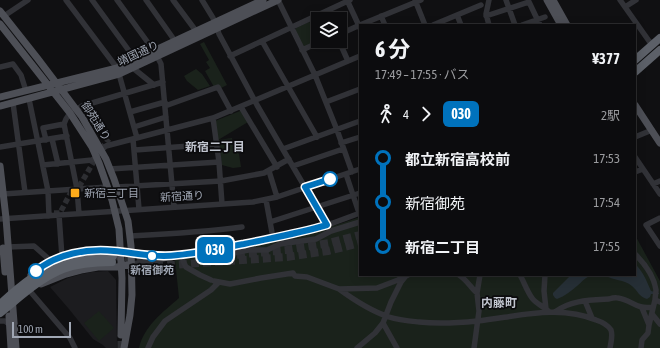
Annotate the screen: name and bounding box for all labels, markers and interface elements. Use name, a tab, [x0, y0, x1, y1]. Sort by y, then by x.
map controls	[311, 12, 347, 48]
button: layers	[311, 12, 347, 48]
text: 6 分	[375, 36, 410, 62]
street label: 靖国通り	[116, 38, 160, 68]
text: ¥377	[592, 50, 620, 67]
text: 17:49 – 17:55 · バス	[375, 67, 470, 82]
street label: 御苑通り	[79, 98, 113, 143]
icon: walk	[375, 103, 397, 125]
icon: forward	[415, 103, 437, 125]
text: 030	[451, 106, 471, 122]
text: 4	[403, 107, 409, 122]
text: 2駅	[601, 108, 620, 123]
district label: 新宿二丁目	[185, 140, 245, 154]
text: 都立新宿高校前	[405, 151, 510, 168]
text: 17:53	[593, 151, 620, 166]
unlabelled marker	[322, 171, 338, 187]
marker: 新宿三丁目	[69, 187, 81, 199]
place label: 新宿三丁目	[84, 187, 139, 199]
street label: 新宿通り	[160, 189, 204, 203]
text: 新宿御苑	[405, 195, 465, 212]
text: 17:54	[593, 195, 620, 210]
line badge: 030	[192, 237, 238, 263]
text: 新宿二丁目	[405, 239, 480, 256]
text: 17:55	[593, 239, 620, 254]
text: 030	[205, 242, 225, 258]
marker: 新宿御苑	[146, 250, 158, 262]
unlabelled marker	[28, 263, 44, 279]
place label: 新宿御苑	[130, 264, 174, 276]
district label: 内藤町	[481, 296, 517, 310]
scale bar	[12, 320, 71, 339]
text: 100 m	[18, 323, 43, 335]

